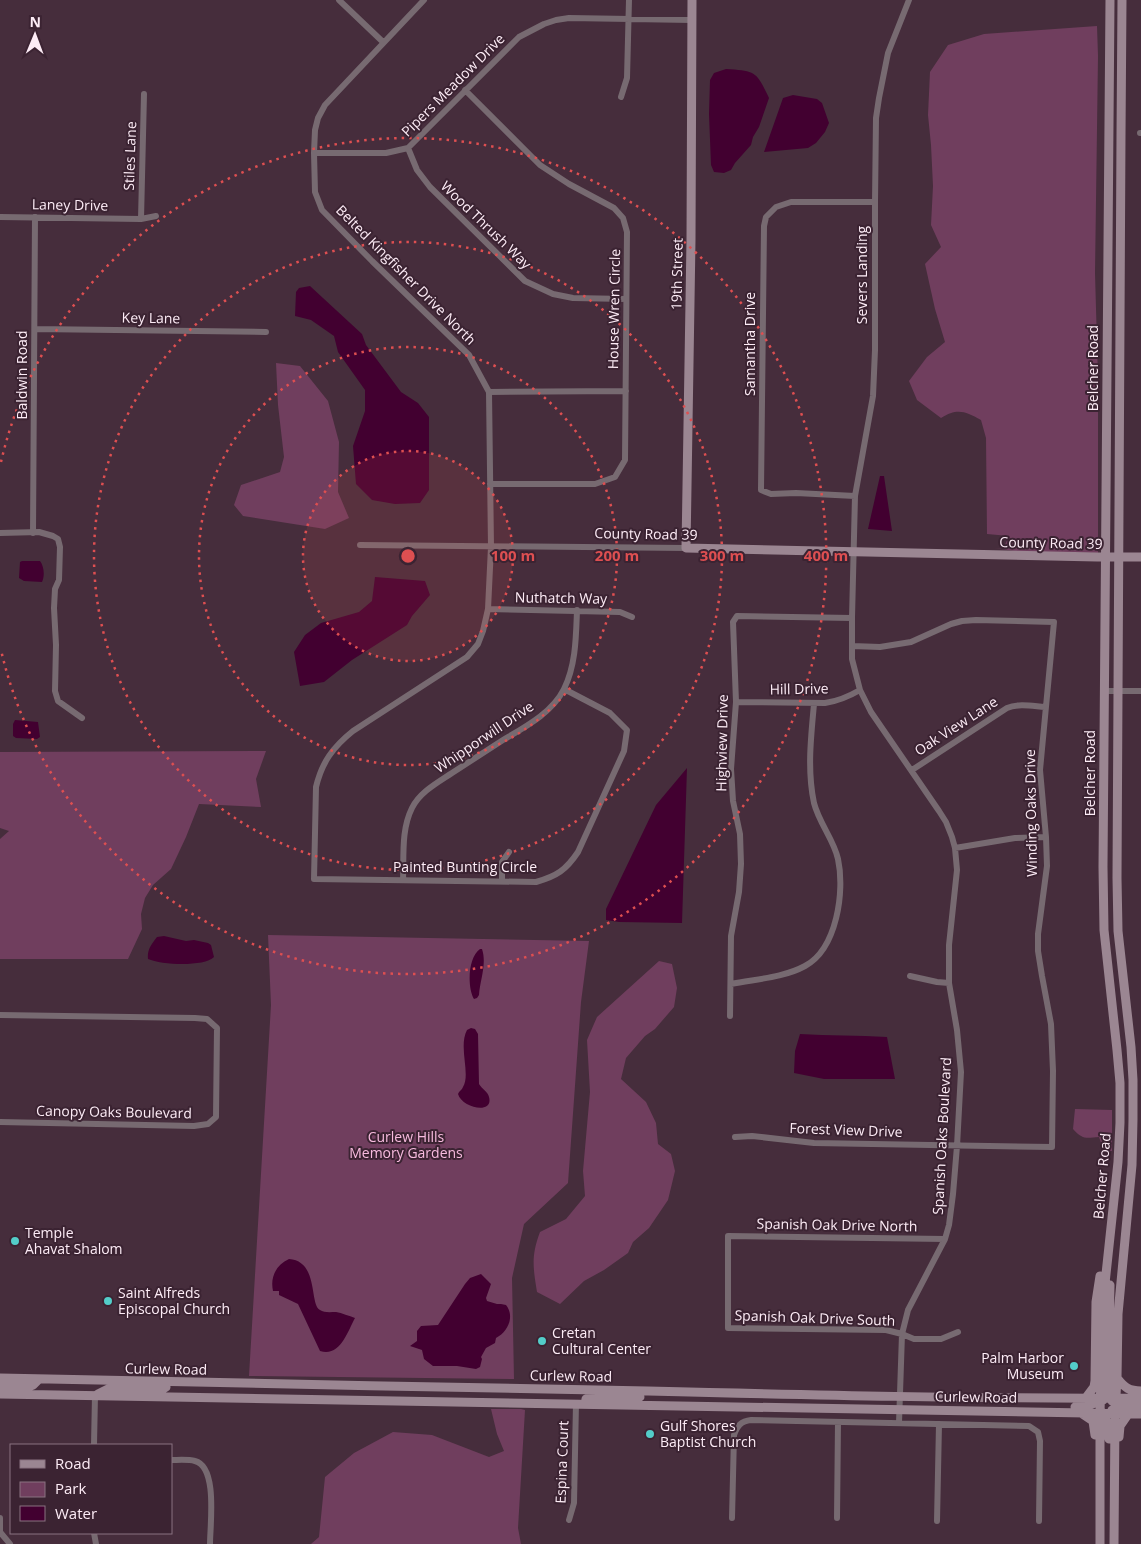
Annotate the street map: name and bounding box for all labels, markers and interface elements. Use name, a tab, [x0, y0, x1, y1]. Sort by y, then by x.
north arrow	[10, 10, 60, 60]
text: N	[29, 12, 41, 31]
street label: Pipers Meadow Drive	[397, 29, 508, 140]
street label: Stiles Lane	[119, 121, 140, 191]
street label: Wood Thrush Way	[437, 176, 537, 274]
street label: Laney Drive	[32, 194, 109, 215]
street label: Belted Kingfisher Drive North	[332, 201, 480, 349]
street label: Severs Landing	[852, 225, 871, 324]
street label: 19th Street	[666, 238, 687, 310]
street label: House Wren Circle	[603, 248, 624, 369]
street label: Samantha Drive	[740, 292, 759, 396]
street label: Key Lane	[122, 307, 181, 328]
street label: Belcher Road	[1083, 325, 1102, 411]
street label: Baldwin Road	[12, 331, 31, 419]
street label: County Road 39	[594, 523, 698, 544]
street label: County Road 39	[999, 532, 1103, 553]
text: 100 m	[491, 545, 535, 565]
text: 200 m	[595, 545, 639, 565]
text: 300 m	[700, 545, 744, 565]
text: 400 m	[804, 545, 848, 565]
centre of rings	[399, 547, 417, 565]
street label: Nuthatch Way	[515, 587, 608, 608]
street label: Hill Drive	[769, 678, 829, 699]
street label: Oak View Lane	[911, 692, 1001, 760]
street label: Highview Drive	[711, 694, 732, 792]
street label: Whipporwill Drive	[430, 696, 537, 777]
street label: Belcher Road	[1080, 730, 1099, 816]
street label: Winding Oaks Drive	[1020, 749, 1041, 877]
street label: Painted Bunting Circle	[393, 857, 537, 876]
street label: Spanish Oaks Boulevard	[928, 1057, 955, 1215]
street label: Canopy Oaks Boulevard	[36, 1101, 192, 1122]
street label: Forest View Drive	[789, 1118, 903, 1141]
park label: Curlew Hills Memory Gardens	[349, 1127, 463, 1162]
street label: Belcher Road	[1088, 1132, 1115, 1220]
street label: Spanish Oak Drive North	[756, 1214, 918, 1235]
place label: Temple Ahavat Shalom	[25, 1223, 123, 1258]
marker: Temple Ahavat Shalom	[9, 1235, 21, 1247]
place label: Saint Alfreds Episcopal Church	[118, 1283, 230, 1318]
marker: Saint Alfreds Episcopal Church	[102, 1295, 114, 1307]
street label: Spanish Oak Drive South	[734, 1305, 896, 1330]
place label: Cretan Cultural Center	[552, 1323, 651, 1358]
marker: Cretan Cultural Center	[536, 1335, 548, 1347]
place label: Palm Harbor Museum	[981, 1348, 1064, 1383]
street label: Curlew Road	[125, 1358, 207, 1379]
marker: Palm Harbor Museum	[1068, 1360, 1080, 1372]
street label: Curlew Road	[530, 1365, 612, 1386]
street label: Curlew Road	[935, 1386, 1017, 1407]
place label: Gulf Shores Baptist Church	[660, 1416, 756, 1451]
street label: Espina Court	[551, 1420, 572, 1504]
marker: Gulf Shores Baptist Church	[644, 1428, 656, 1440]
legend	[10, 1444, 172, 1534]
text: Road	[55, 1453, 91, 1473]
text: Park	[55, 1478, 86, 1498]
text: Water	[55, 1503, 97, 1523]

